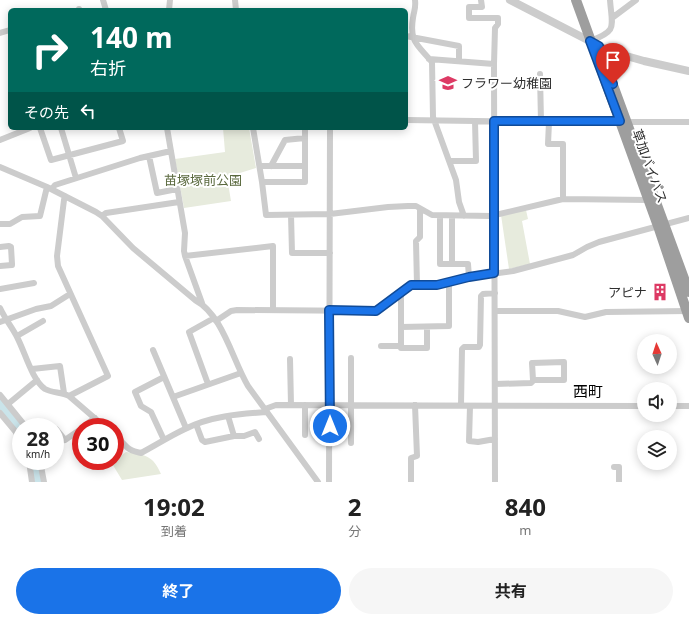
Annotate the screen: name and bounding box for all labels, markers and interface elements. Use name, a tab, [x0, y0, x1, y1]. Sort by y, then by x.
text: 140 m	[90, 18, 173, 56]
icon: right	[24, 24, 76, 76]
pin	[596, 43, 630, 84]
icon: arrive	[602, 49, 624, 71]
text: 右折	[90, 56, 126, 80]
school or university icon: フラワー幼稚園	[438, 73, 458, 93]
place label: フラワー幼稚園	[461, 74, 552, 92]
icon: left	[77, 100, 99, 122]
text: その先	[24, 102, 69, 122]
street label: 草加バイパス	[628, 126, 672, 206]
park label: 苗塚塚前公園	[164, 171, 242, 189]
building icon: アピナ	[650, 282, 670, 302]
place label: アピナ	[608, 283, 647, 301]
north arrow	[637, 334, 677, 374]
map controls	[637, 334, 677, 470]
district label: 西町	[573, 381, 603, 401]
button: sound	[637, 382, 677, 422]
position arrow	[309, 405, 351, 447]
speed limit sign: 30	[72, 418, 124, 470]
text: 28	[27, 425, 49, 452]
button: layers	[637, 430, 677, 470]
text: km/h	[26, 447, 50, 461]
text: 19:02	[143, 490, 205, 523]
text: 2	[348, 490, 362, 523]
text: 840	[505, 490, 546, 523]
text: m	[519, 521, 531, 539]
text: 到着	[161, 522, 187, 540]
text: 分	[348, 522, 361, 540]
button: 終了	[16, 568, 341, 614]
button: 共有	[349, 568, 673, 614]

